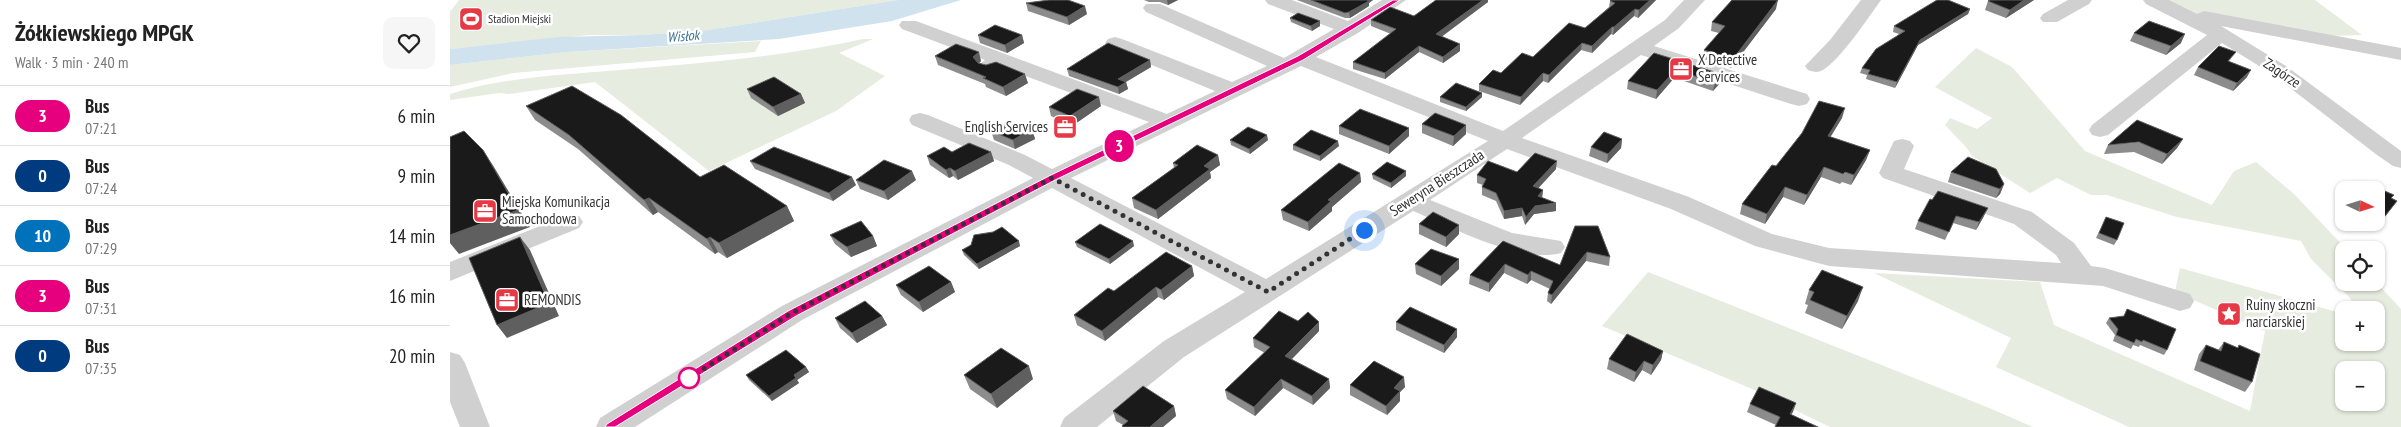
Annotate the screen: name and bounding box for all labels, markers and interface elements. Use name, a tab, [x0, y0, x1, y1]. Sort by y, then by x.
sports icon: Stadion Miejski	[458, 6, 484, 32]
place label: Stadion Miejski	[488, 11, 551, 26]
text: Żółkiewskiego MPGK	[15, 17, 194, 48]
button: heart	[383, 17, 435, 69]
water label: Wisłok	[666, 26, 701, 46]
place label: X Detective Services	[1698, 50, 1757, 86]
text: Walk · 3 min · 240 m	[15, 52, 128, 72]
street label: Zagórze	[2260, 53, 2305, 92]
office icon: X Detective Services	[1668, 56, 1694, 82]
text: Bus	[85, 94, 109, 118]
text: 3	[38, 104, 47, 127]
text: 6 min	[398, 104, 435, 128]
office icon: English Services	[1052, 114, 1078, 140]
place label: English Services	[965, 117, 1048, 136]
text: 07:21	[85, 118, 117, 138]
line badge: 3	[1103, 130, 1135, 162]
text: 3	[1115, 134, 1123, 157]
street label: Seweryna Bieszczada	[1386, 145, 1488, 220]
text: Bus	[85, 154, 109, 178]
text: 0	[38, 164, 47, 187]
text: 9 min	[398, 164, 435, 188]
text: 07:24	[85, 178, 117, 198]
north arrow	[2335, 181, 2385, 231]
map controls	[2335, 181, 2385, 411]
place label: Miejska Komunikacja Samochodowa	[502, 192, 610, 228]
office icon: Miejska Komunikacja Samochodowa	[472, 198, 498, 224]
text: Bus	[85, 214, 109, 238]
your location	[1352, 218, 1377, 243]
text: 10	[34, 224, 51, 247]
text: 14 min	[389, 224, 435, 248]
text: 07:29	[85, 238, 117, 258]
button: locate	[2335, 241, 2385, 291]
text: Bus	[85, 274, 109, 298]
text: 3	[38, 284, 47, 307]
text: 16 min	[389, 284, 435, 308]
office icon: REMONDIS	[494, 287, 520, 313]
place label: REMONDIS	[524, 290, 581, 309]
place label: Ruiny skoczni narciarskiej	[2246, 295, 2316, 331]
text: 07:31	[85, 298, 117, 318]
place icon: Ruiny skoczni narciarskiej	[2216, 301, 2242, 327]
button: +	[2335, 301, 2385, 351]
text: Bus	[85, 334, 109, 358]
text: 0	[38, 344, 47, 367]
text: 20 min	[389, 344, 435, 368]
text: 07:35	[85, 358, 117, 378]
button: −	[2335, 361, 2385, 411]
unlabelled marker	[678, 367, 700, 389]

